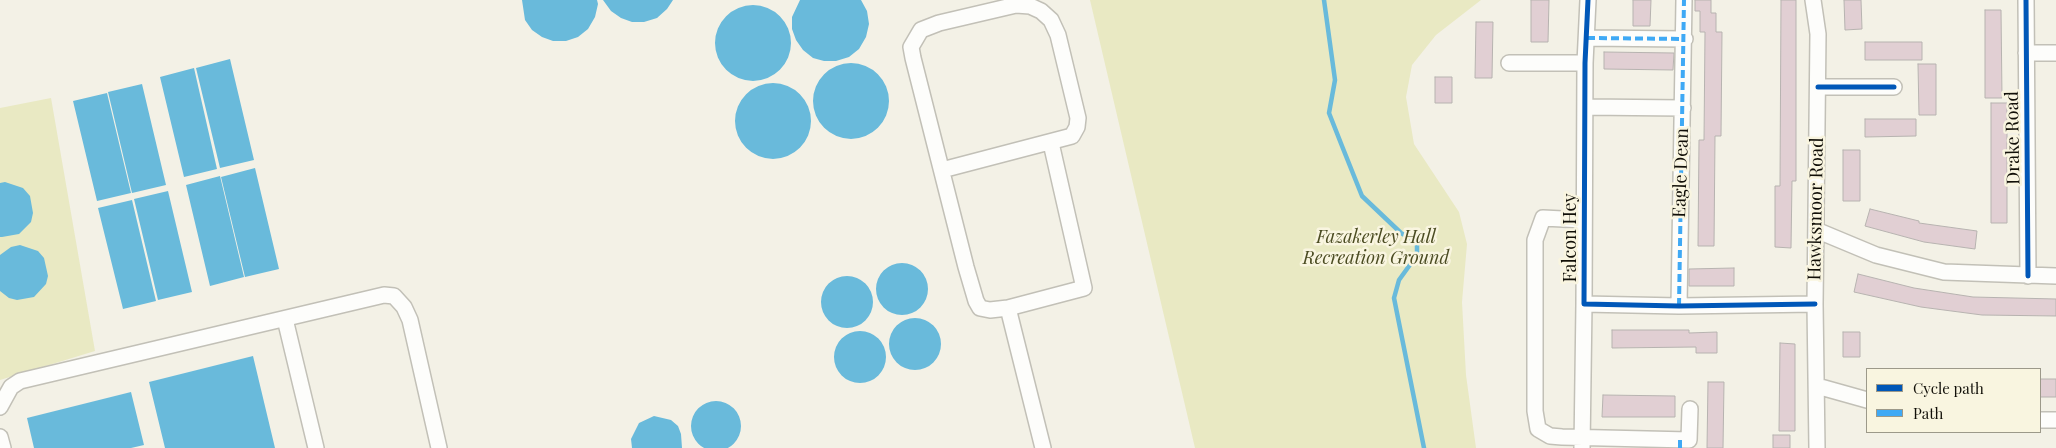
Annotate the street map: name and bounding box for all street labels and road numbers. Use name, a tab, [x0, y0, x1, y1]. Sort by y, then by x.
street label: Drake Road	[2001, 91, 2025, 185]
street label: Eagle Dean	[1669, 128, 1693, 218]
street label: Hawksmoor Road	[1804, 137, 1828, 281]
street label: Falcon Hey	[1559, 193, 1581, 283]

